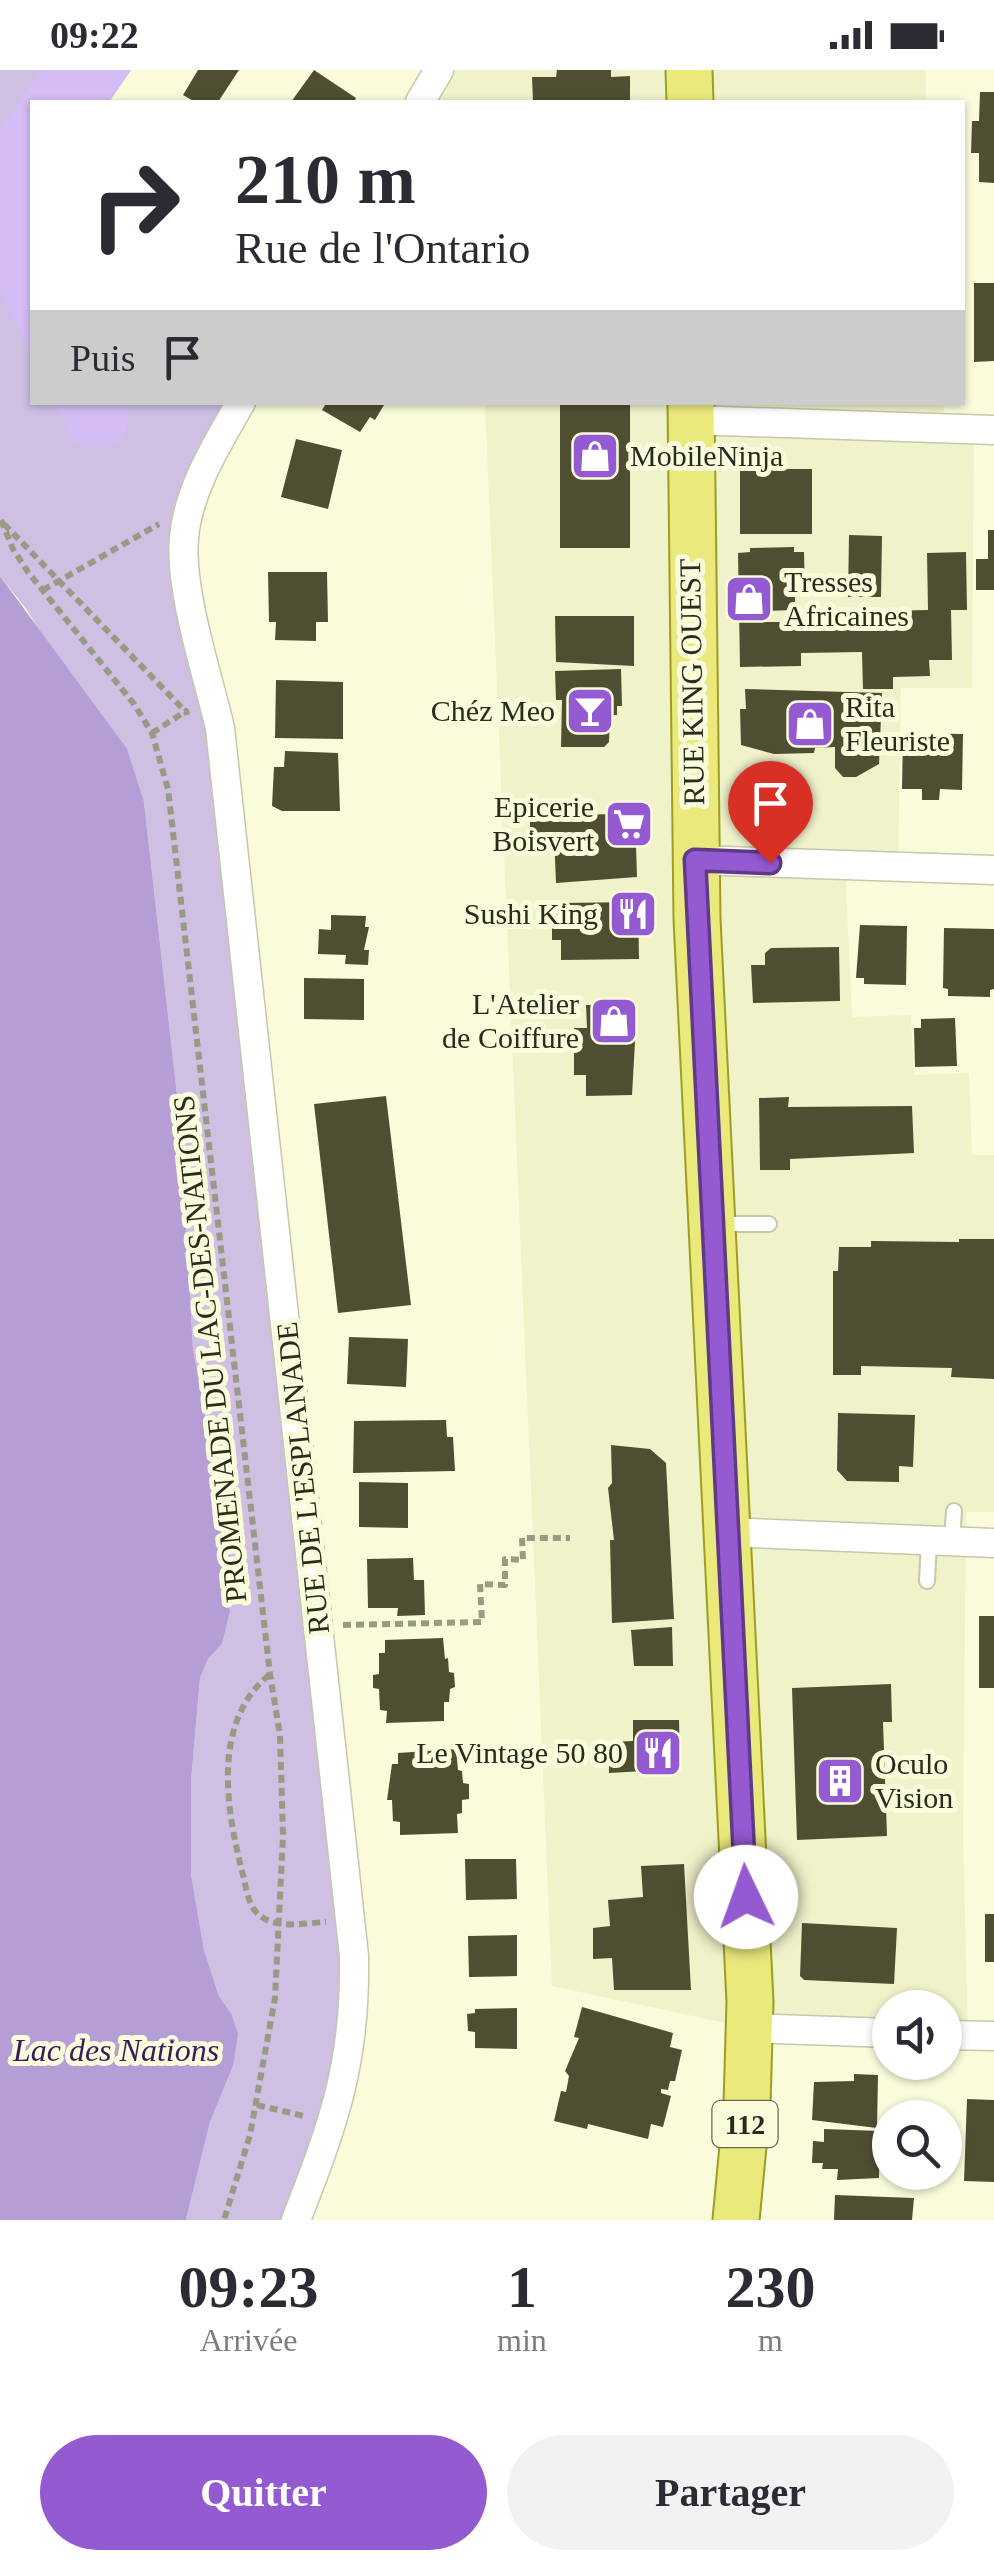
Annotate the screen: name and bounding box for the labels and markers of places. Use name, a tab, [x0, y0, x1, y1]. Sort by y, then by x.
shop icon: MobileNinja	[569, 430, 621, 482]
place label: MobileNinja	[630, 439, 783, 472]
place label: Tresses Africaines	[784, 565, 909, 632]
shop icon: Tresses Africaines	[723, 573, 775, 625]
bar icon: Chéz Meo	[564, 685, 616, 737]
place label: Rita Fleuriste	[845, 690, 950, 757]
place label: Chéz Meo	[431, 694, 555, 727]
shop icon: Rita Fleuriste	[784, 698, 836, 750]
pin	[728, 761, 813, 864]
place label: Epicerie Boisvert	[492, 790, 595, 857]
supermarket icon: Epicerie Boisvert	[603, 798, 655, 850]
restaurant icon: Sushi King	[607, 888, 659, 940]
place label: Sushi King	[464, 897, 598, 930]
place label: L'Atelier de Coiffure	[442, 987, 579, 1054]
shop icon: L'Atelier de Coiffure	[588, 995, 640, 1047]
restaurant icon: Le Vintage 50 80	[632, 1727, 684, 1779]
place label: Le Vintage 50 80	[416, 1736, 623, 1769]
place label: Oculo Vision	[875, 1747, 953, 1814]
building icon: Oculo Vision	[814, 1755, 866, 1807]

